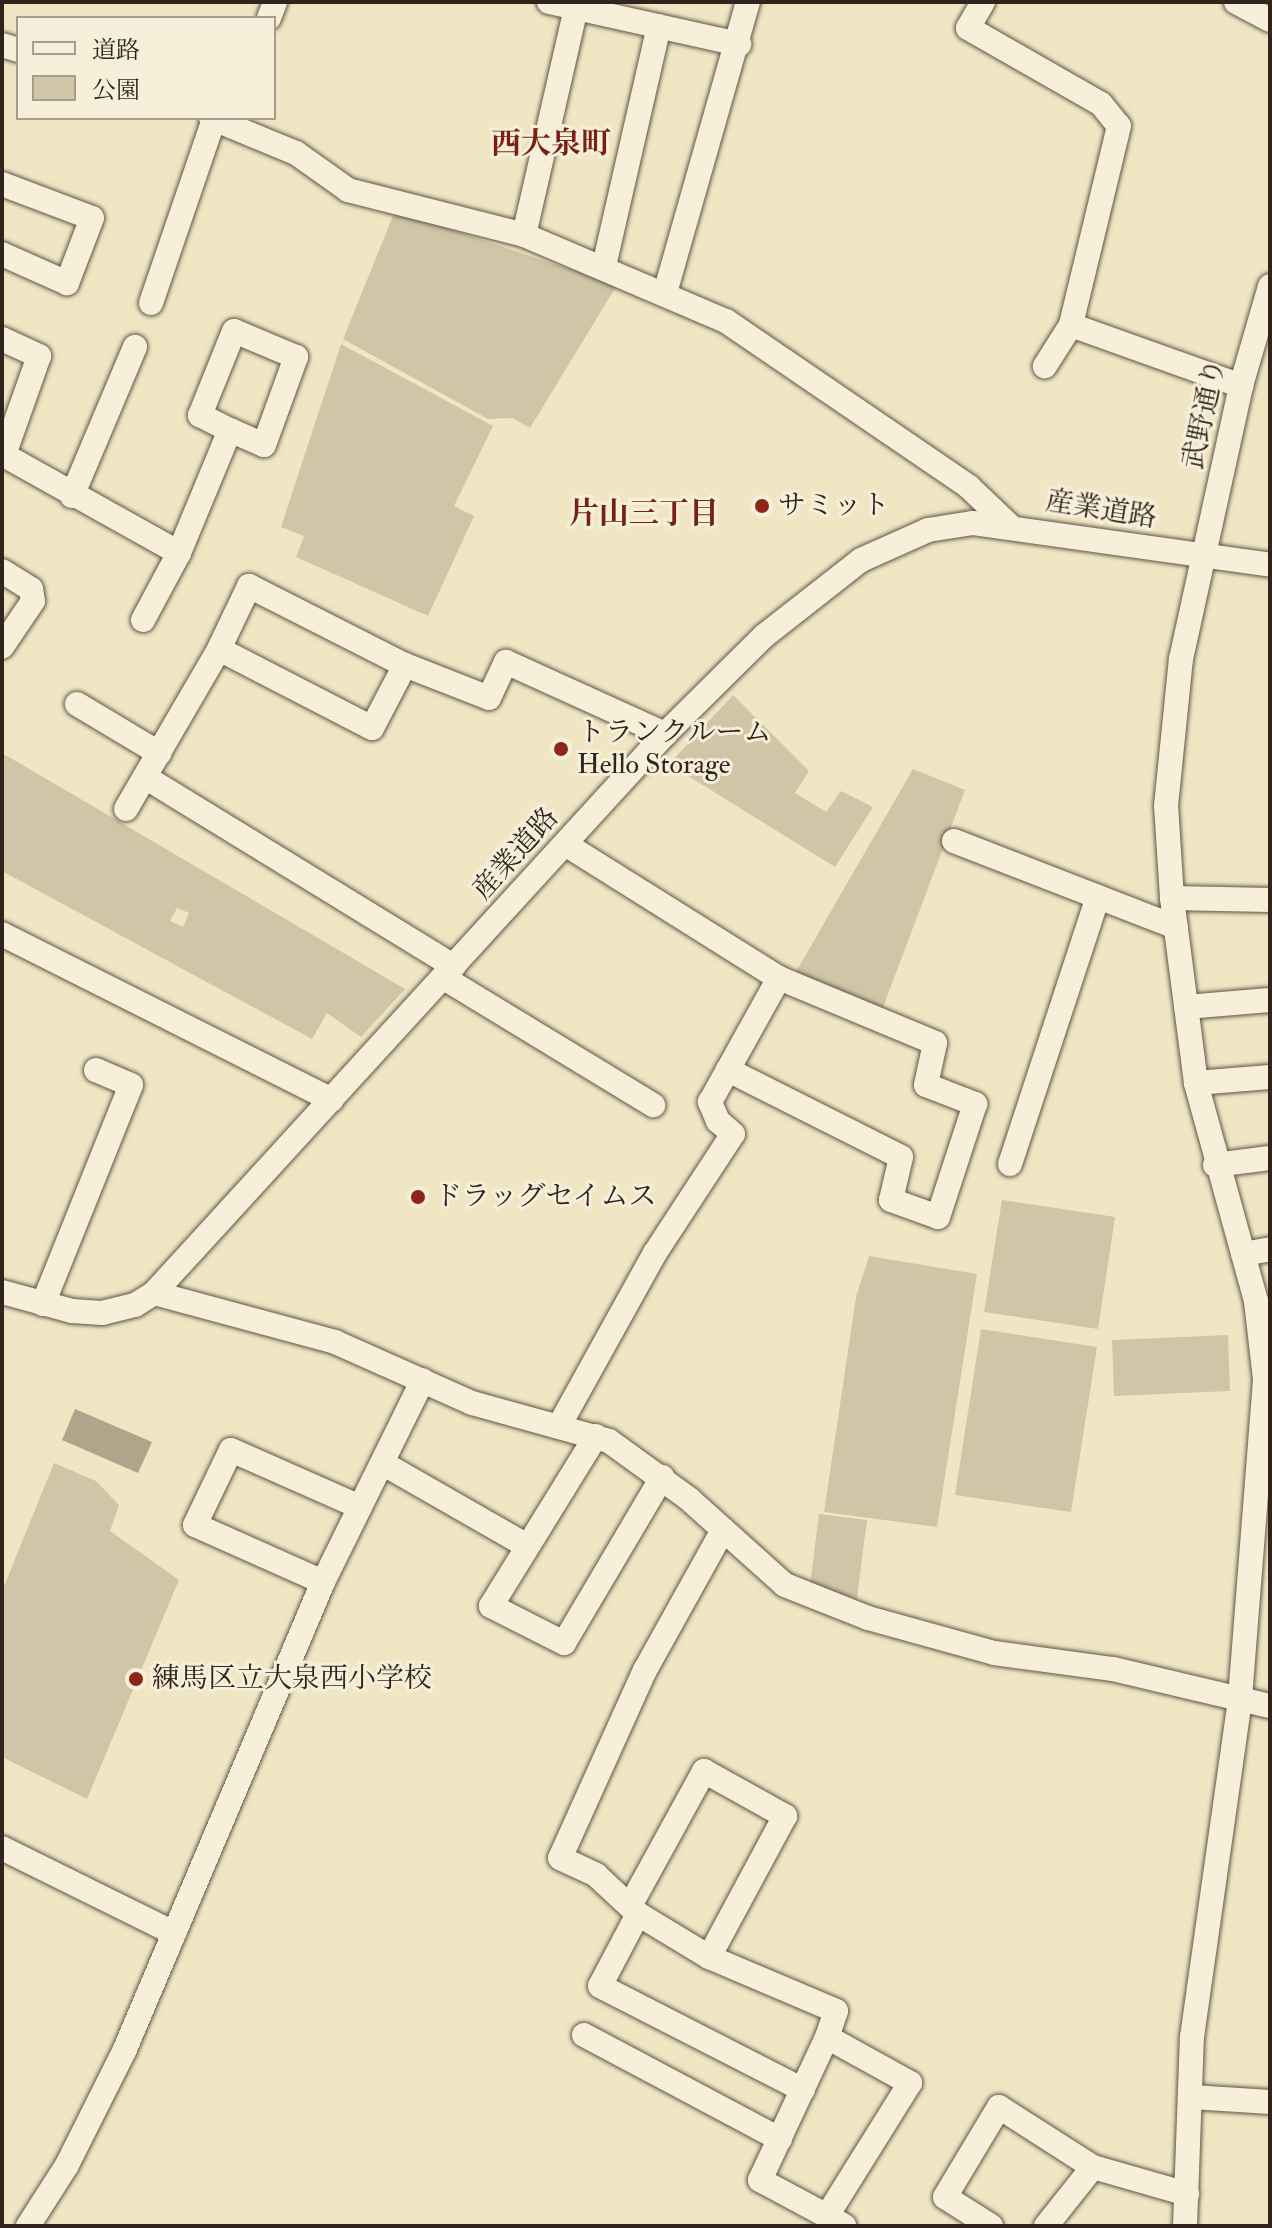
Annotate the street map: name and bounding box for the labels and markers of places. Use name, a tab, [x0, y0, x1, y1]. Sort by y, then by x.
place label: サミット	[778, 489, 890, 523]
marker: サミット	[753, 497, 771, 515]
place label: トランクルーム Hello Storage	[577, 716, 773, 782]
marker: トランクルーム Hello Storage	[552, 740, 570, 758]
place label: ドラッグセイムス	[434, 1180, 658, 1214]
marker: ドラッグセイムス	[409, 1188, 427, 1206]
place label: 練馬区立大泉西小学校	[152, 1662, 432, 1696]
marker: 練馬区立大泉西小学校	[127, 1670, 145, 1688]

